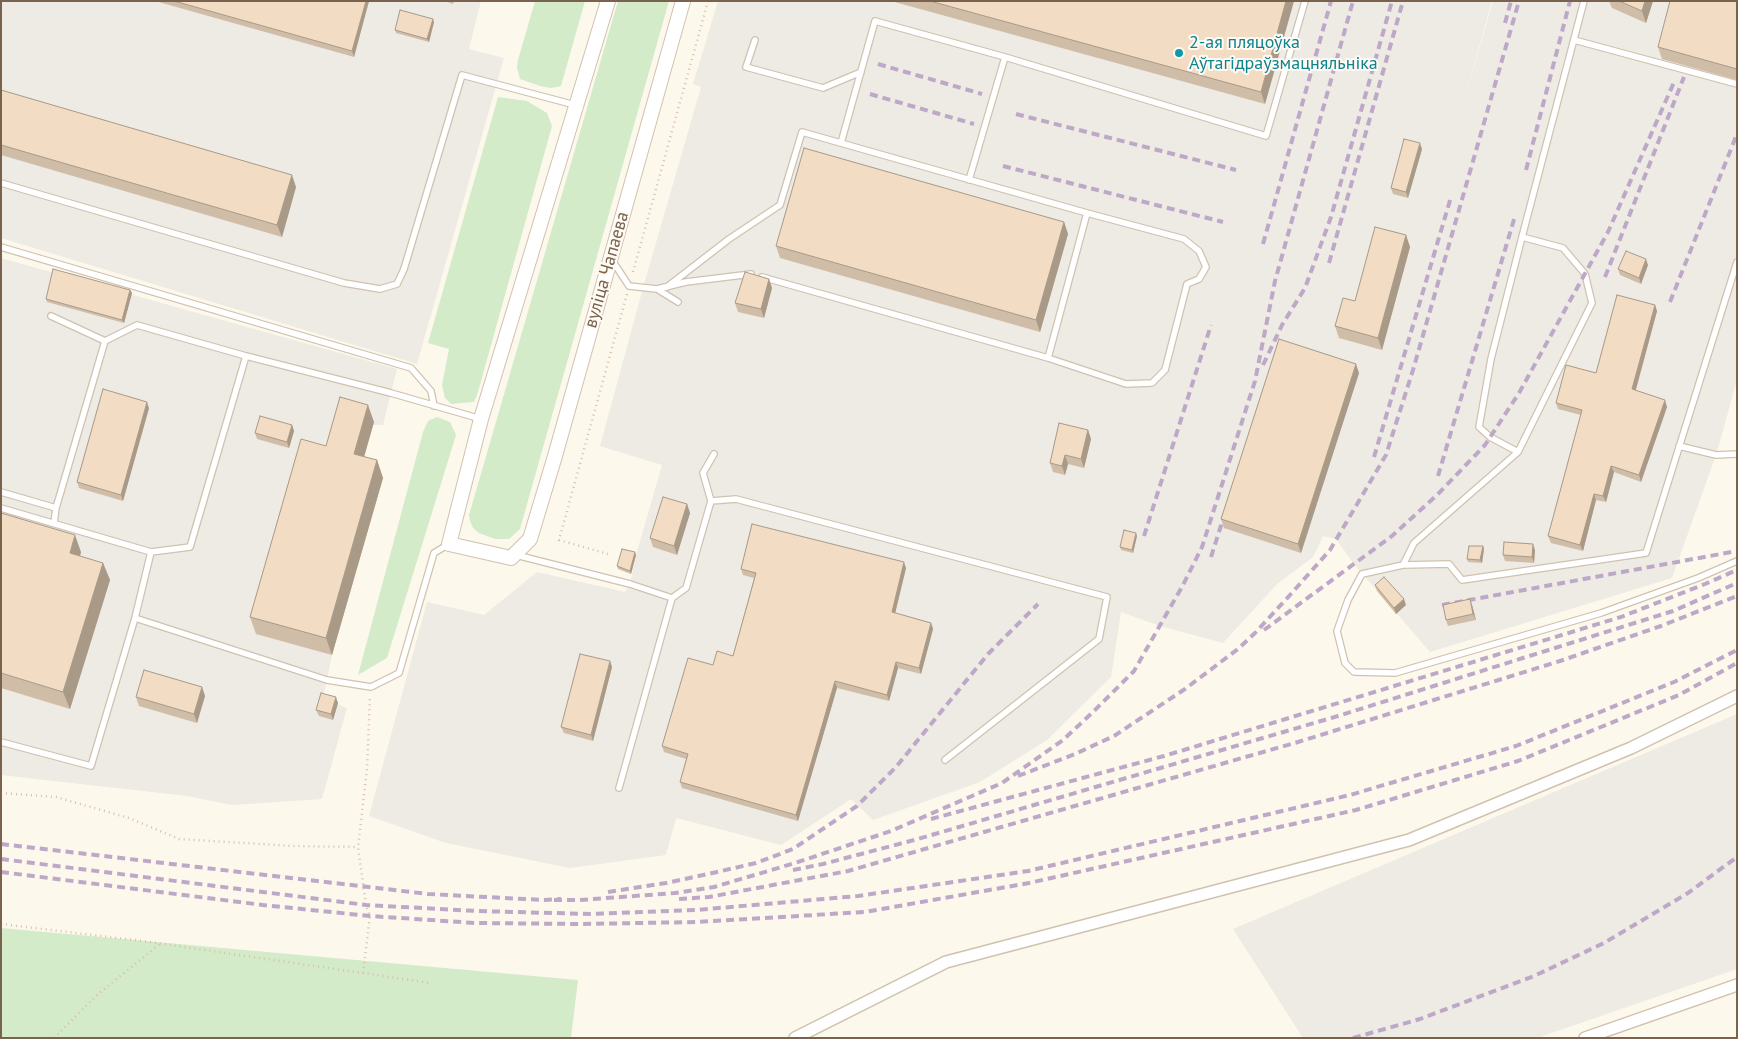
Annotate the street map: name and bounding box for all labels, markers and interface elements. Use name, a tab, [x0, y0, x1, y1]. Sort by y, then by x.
place label: 2-ая пляцоўка Аўтагідраўзмацняльніка	[1189, 32, 1378, 74]
marker: 2-ая пляцоўка Аўтагідраўзмацняльніка	[1173, 47, 1185, 59]
street label: вуліца Чапаева	[580, 209, 634, 331]

